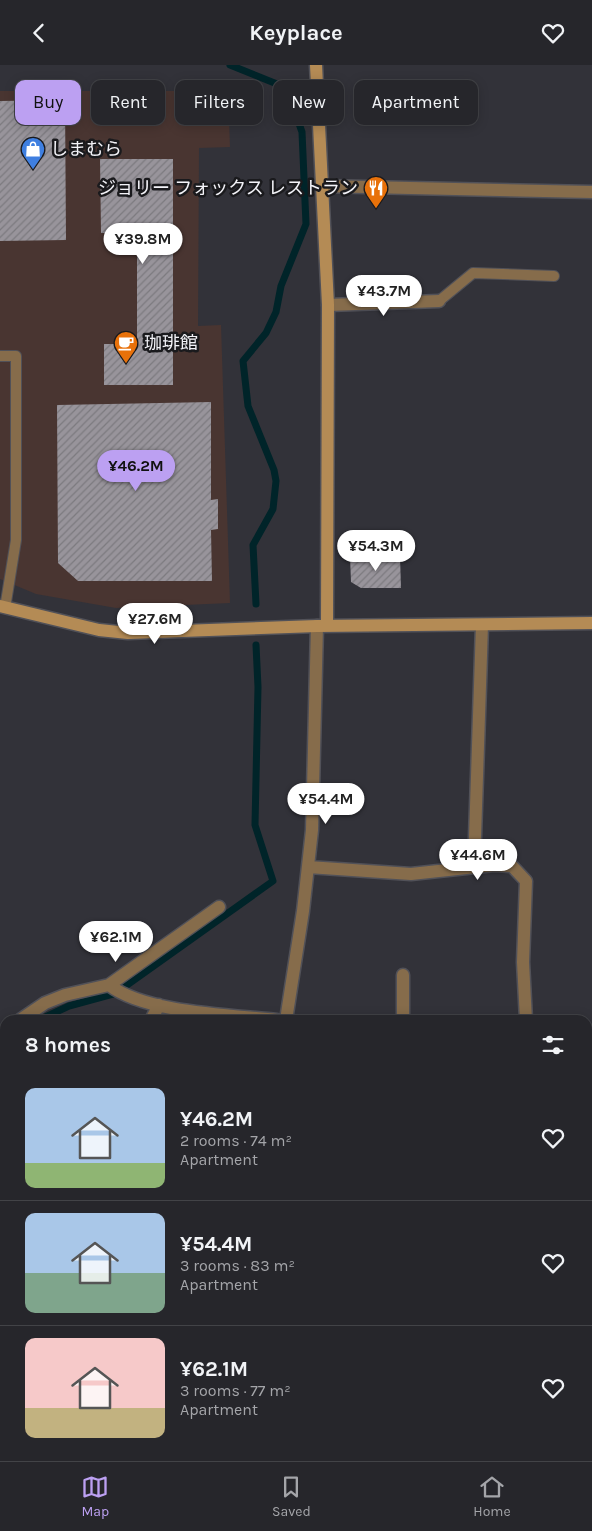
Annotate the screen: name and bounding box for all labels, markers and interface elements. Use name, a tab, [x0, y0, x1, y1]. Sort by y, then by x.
icon: back	[25, 19, 53, 47]
icon: heart	[539, 19, 567, 47]
text: Keyplace	[249, 20, 343, 46]
chip: Buy	[15, 80, 81, 125]
chip: Rent	[91, 80, 165, 125]
chip: Filters	[175, 80, 263, 125]
chip: New	[273, 80, 344, 125]
chip: Apartment	[354, 80, 478, 125]
shop icon: しまむら	[20, 136, 46, 170]
place label: しまむら	[50, 138, 122, 160]
restaurant icon: ジョリー フォックス レストラン	[363, 175, 389, 209]
place label: ジョリー フォックス レストラン	[98, 177, 358, 199]
pin: ¥39.8M	[102, 223, 184, 265]
text: ¥39.8M	[115, 229, 171, 248]
pin: ¥43.7M	[343, 275, 425, 317]
text: ¥43.7M	[357, 281, 411, 300]
cafe icon: 珈琲館	[113, 330, 139, 364]
place label: 珈琲館	[144, 332, 198, 354]
pin: ¥46.2M	[95, 449, 177, 492]
text: ¥46.2M	[108, 456, 164, 475]
pin: ¥54.3M	[335, 529, 417, 572]
text: ¥54.3M	[348, 536, 404, 555]
pin: ¥27.6M	[114, 603, 196, 645]
text: ¥27.6M	[128, 609, 182, 628]
pin: ¥54.4M	[285, 783, 367, 825]
text: ¥54.4M	[298, 789, 354, 808]
pin: ¥44.6M	[437, 839, 519, 881]
text: ¥44.6M	[450, 845, 506, 864]
pin: ¥62.1M	[75, 921, 157, 963]
text: ¥62.1M	[90, 927, 142, 946]
icon: filters	[539, 1031, 567, 1059]
text: 8 homes	[25, 1033, 111, 1057]
text: ¥46.2M	[180, 1107, 253, 1131]
icon: home	[65, 1108, 125, 1168]
icon: heart	[539, 1124, 567, 1152]
text: 2 rooms · 74 m²	[180, 1131, 292, 1150]
text: Apartment	[180, 1150, 258, 1169]
text: ¥54.4M	[180, 1232, 252, 1256]
icon: home	[65, 1233, 125, 1293]
icon: heart	[539, 1249, 567, 1277]
text: 3 rooms · 83 m²	[180, 1256, 295, 1275]
text: Apartment	[180, 1275, 258, 1294]
text: ¥62.1M	[180, 1357, 248, 1381]
icon: home	[65, 1358, 125, 1418]
icon: heart	[539, 1374, 567, 1402]
text: 3 rooms · 77 m²	[180, 1381, 291, 1400]
text: Apartment	[180, 1400, 258, 1419]
tab: Map	[81, 1473, 109, 1520]
tab: Saved	[272, 1473, 311, 1520]
tab: Home	[473, 1473, 511, 1520]

